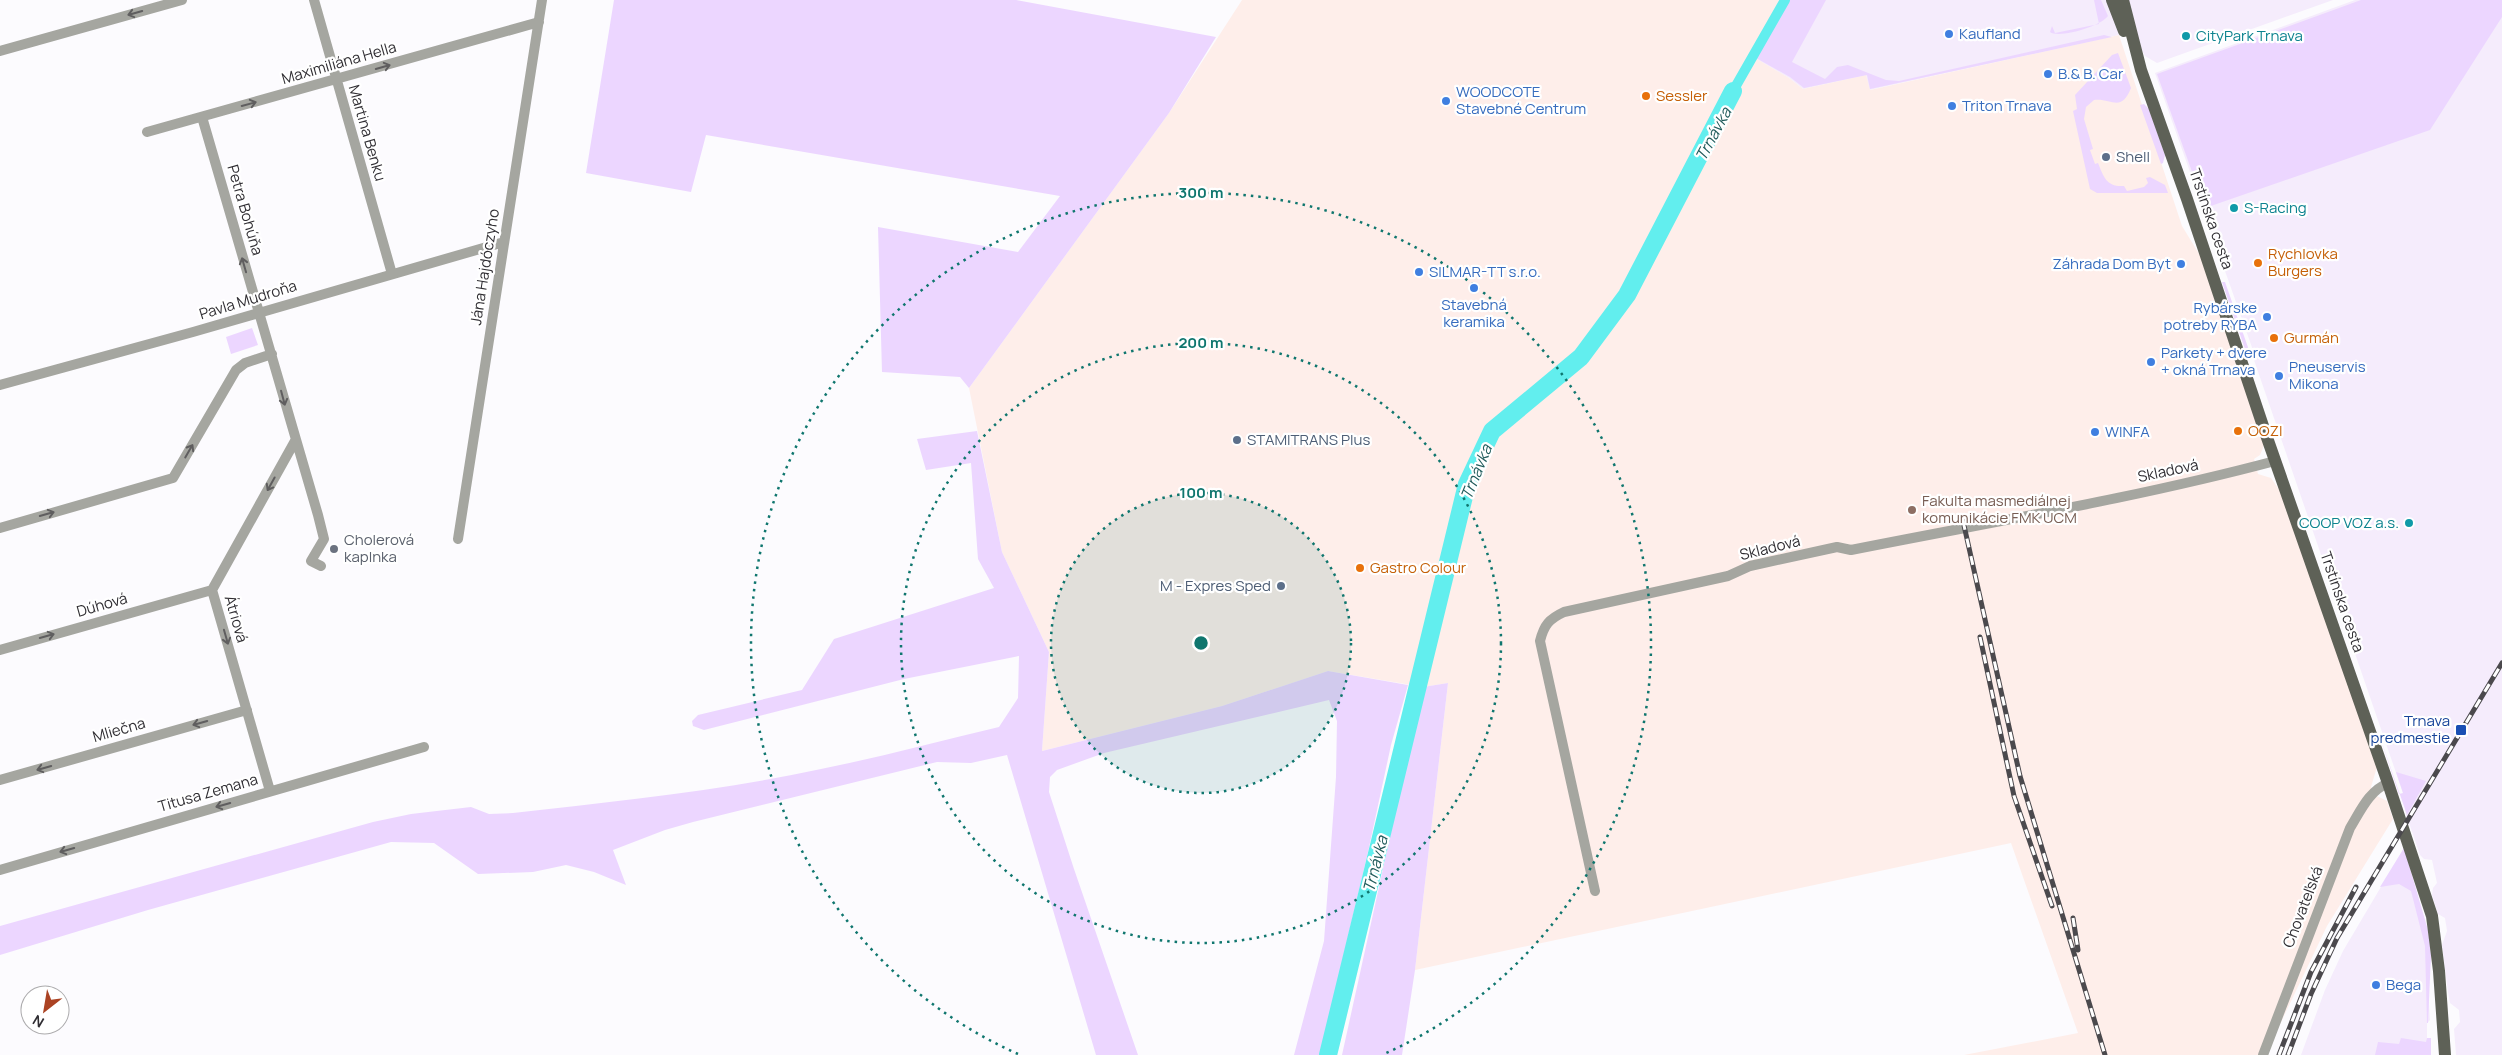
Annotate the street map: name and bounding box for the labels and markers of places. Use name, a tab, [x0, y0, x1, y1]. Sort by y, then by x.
place label: Kaufland	[1959, 23, 2021, 44]
place label: CityPark Trnava	[2196, 25, 2303, 46]
marker: Kaufland	[1943, 28, 1955, 40]
marker: CityPark Trnava	[2180, 30, 2192, 42]
place label: B.& B. Car	[2058, 63, 2124, 84]
marker: B.& B. Car	[2042, 68, 2054, 80]
place label: WOODCOTE Stavebné Centrum	[1456, 81, 1586, 119]
place label: Sessler	[1656, 85, 1708, 106]
marker: Sessler	[1640, 90, 1652, 102]
marker: WOODCOTE Stavebné Centrum	[1440, 95, 1452, 107]
place label: Triton Trnava	[1962, 95, 2052, 116]
marker: Triton Trnava	[1946, 100, 1958, 112]
place label: Shell	[2116, 146, 2150, 167]
marker: Shell	[2100, 151, 2112, 163]
place label: S-Racing	[2244, 197, 2307, 218]
marker: S-Racing	[2228, 202, 2240, 214]
place label: Rychlovka Burgers	[2268, 243, 2338, 281]
place label: Záhrada Dom Byt	[2053, 253, 2171, 274]
marker: Rychlovka Burgers	[2252, 257, 2264, 269]
marker: Záhrada Dom Byt	[2175, 258, 2187, 270]
place label: SILMAR-TT s.r.o.	[1429, 261, 1541, 282]
marker: SILMAR-TT s.r.o.	[1413, 266, 1425, 278]
marker: Stavebná keramika	[1468, 282, 1480, 294]
place label: Stavebná keramika	[1441, 294, 1507, 332]
place label: Rybárske potreby RYBA	[2164, 297, 2257, 335]
marker: Rybárske potreby RYBA	[2261, 311, 2273, 323]
place label: Gurmán	[2284, 327, 2339, 348]
marker: Gurmán	[2268, 332, 2280, 344]
place label: Parkety + dvere + okná Trnava	[2161, 342, 2267, 380]
marker: Parkety + dvere + okná Trnava	[2145, 356, 2157, 368]
place label: Pneuservis Mikona	[2289, 356, 2366, 394]
marker: Pneuservis Mikona	[2273, 370, 2285, 382]
place label: OOZI	[2248, 420, 2282, 441]
place label: WINFA	[2105, 421, 2150, 442]
marker: OOZI	[2232, 425, 2244, 437]
marker: WINFA	[2089, 426, 2101, 438]
place label: STAMITRANS Plus	[1247, 429, 1370, 450]
marker: STAMITRANS Plus	[1231, 434, 1243, 446]
place label: Fakulta masmediálnej komunikácie FMK UCM	[1922, 490, 2077, 528]
marker: Fakulta masmediálnej komunikácie FMK UCM	[1906, 504, 1918, 516]
place label: COOP VOZ a.s.	[2299, 512, 2399, 533]
marker: COOP VOZ a.s.	[2403, 517, 2415, 529]
place label: Cholerová kaplnka	[344, 529, 414, 567]
marker: Cholerová kaplnka	[328, 543, 340, 555]
place label: Gastro Colour	[1370, 557, 1467, 578]
marker: Gastro Colour	[1354, 562, 1366, 574]
place label: M - Expres Sped	[1160, 575, 1271, 596]
marker: M - Expres Sped	[1275, 580, 1287, 592]
centre of rings	[1192, 634, 1210, 652]
place label: Trnava predmestie	[2371, 710, 2450, 748]
marker: Trnava predmestie	[2454, 723, 2468, 737]
place label: Bega	[2386, 974, 2421, 995]
marker: Bega	[2370, 979, 2382, 991]

